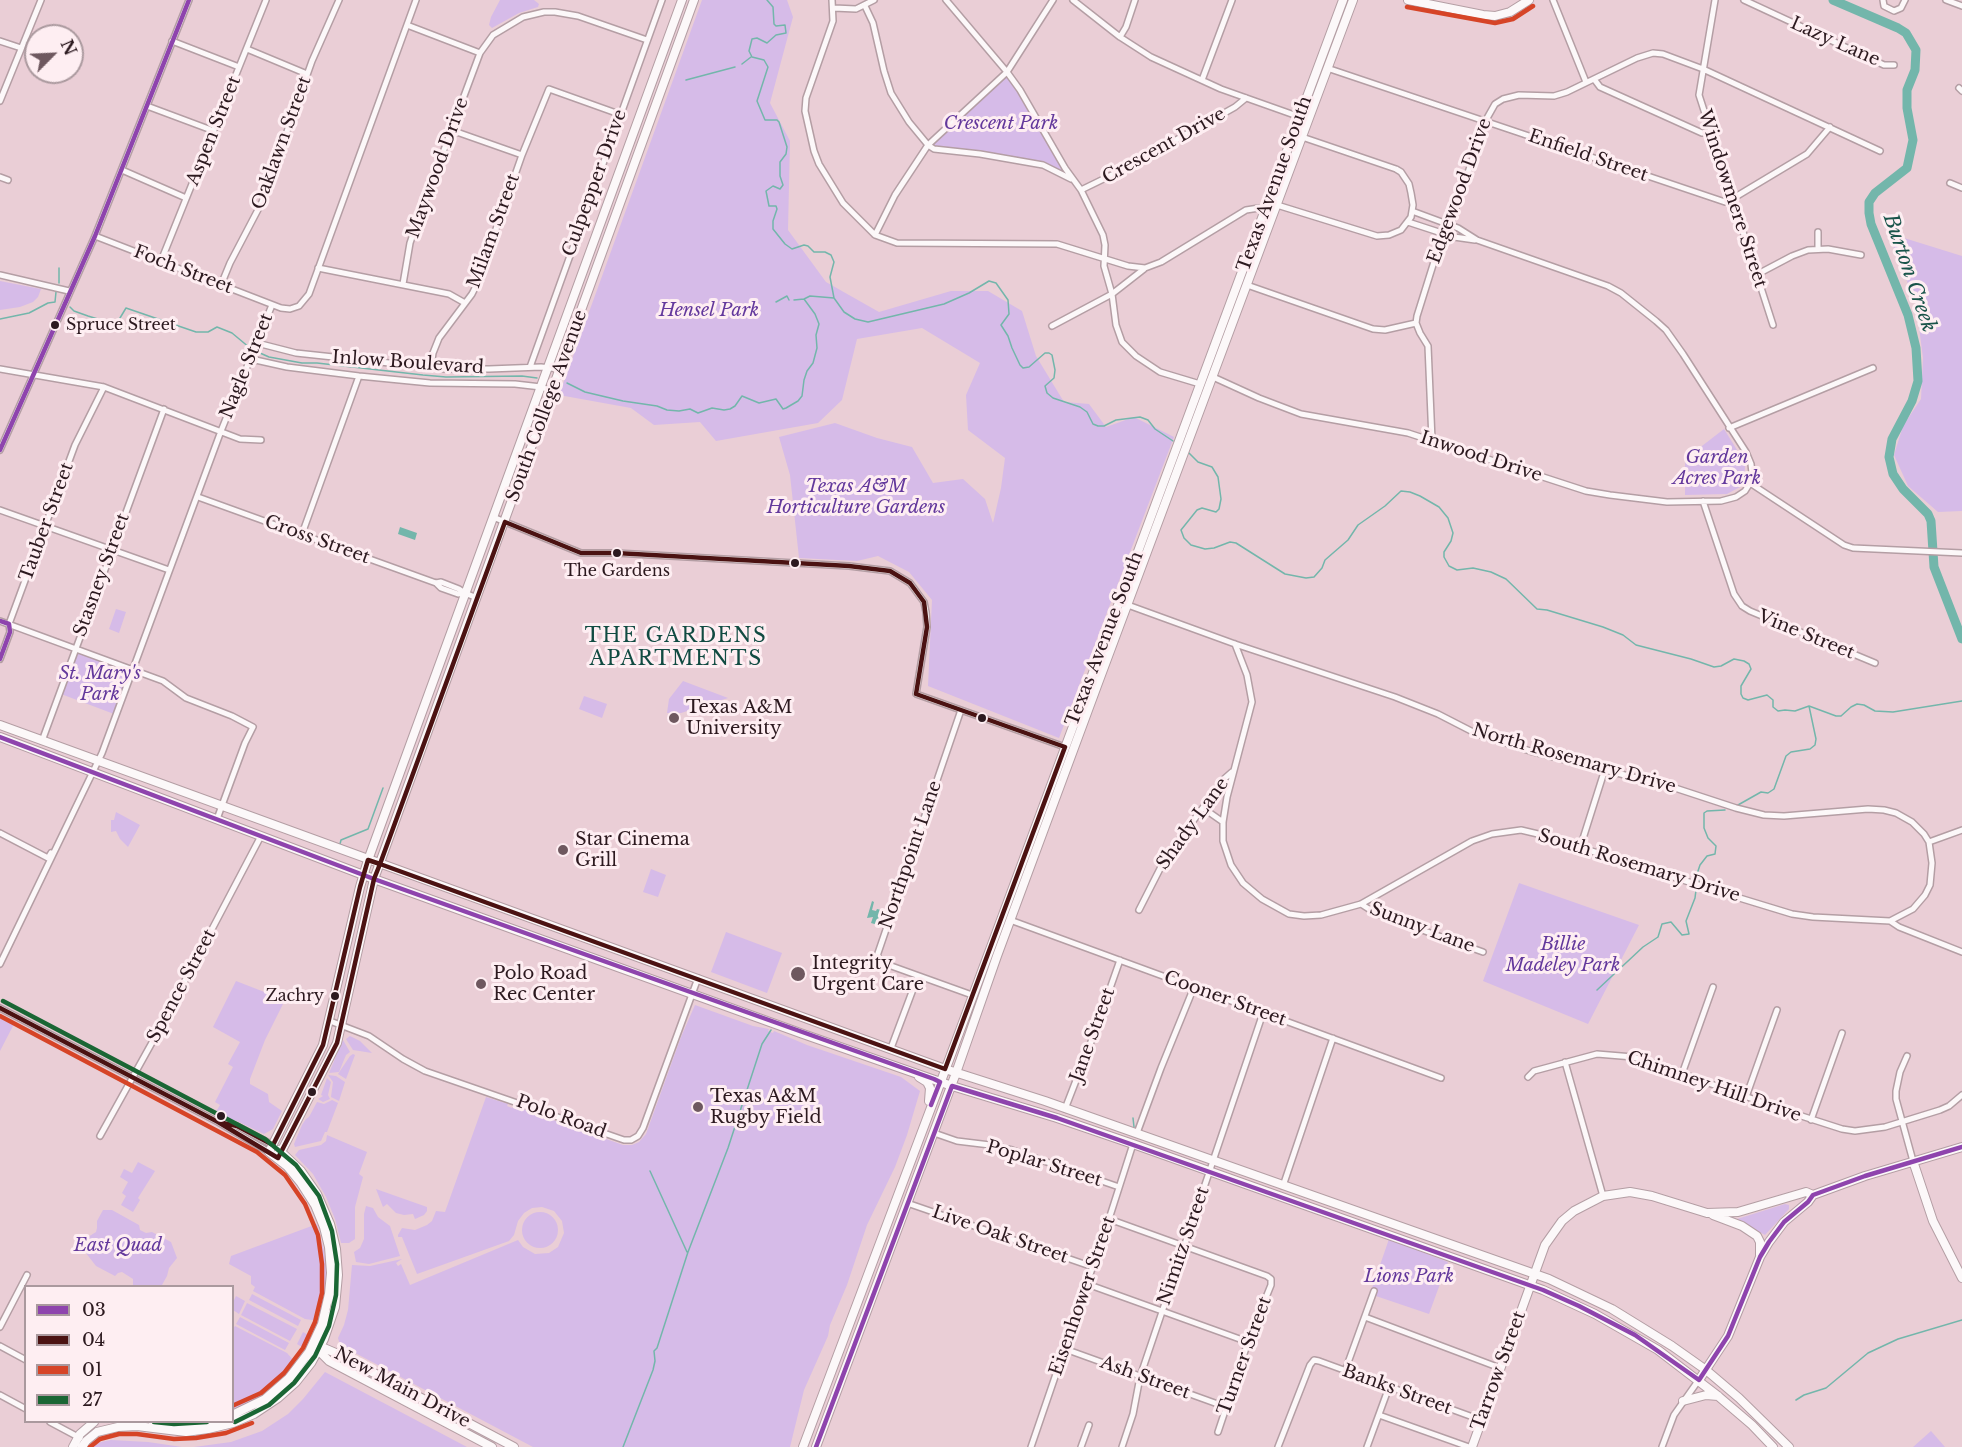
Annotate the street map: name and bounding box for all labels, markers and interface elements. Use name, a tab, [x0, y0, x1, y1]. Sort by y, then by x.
street label: Lazy Lane	[1787, 13, 1883, 71]
north arrow	[24, 24, 84, 84]
text: N	[56, 37, 81, 58]
street label: Aspen Street	[182, 73, 246, 189]
street label: Oaklawn Street	[248, 73, 316, 213]
street label: Texas Avenue South	[1233, 93, 1317, 275]
street label: Maywood Drive	[403, 95, 473, 241]
street label: Crescent Drive	[1099, 103, 1229, 189]
street label: Culpepper Drive	[558, 107, 632, 259]
street label: Windowmere Street	[1693, 107, 1771, 291]
park label: Crescent Park	[944, 113, 1058, 135]
street label: Edgewood Drive	[1424, 115, 1496, 267]
street label: Enfield Street	[1525, 125, 1651, 187]
street label: Milam Street	[463, 171, 525, 291]
water label: Burton Creek	[1878, 211, 1940, 335]
street label: Foch Street	[130, 241, 236, 299]
park label: Hensel Park	[659, 300, 759, 322]
street label: South College Avenue	[502, 307, 592, 505]
street label: Nagle Street	[216, 310, 278, 422]
place label: Spruce Street	[66, 315, 176, 335]
marker: Spruce Street	[49, 319, 61, 331]
street label: Inlow Boulevard	[331, 347, 485, 379]
street label: Inwood Drive	[1417, 427, 1545, 487]
park label: Garden Acres Park	[1673, 447, 1761, 490]
street label: Tauber Street	[16, 460, 78, 584]
park label: Texas A&M Horticulture Gardens	[767, 476, 945, 518]
street label: Stasney Street	[70, 510, 134, 640]
street label: Cross Street	[262, 511, 372, 569]
marker: The Gardens	[611, 547, 623, 559]
street label: Texas Avenue South	[1062, 549, 1148, 729]
unlabelled marker	[789, 557, 801, 569]
place label: The Gardens	[564, 561, 670, 581]
street label: Vine Street	[1755, 606, 1857, 664]
district label: THE GARDENS APARTMENTS	[585, 624, 767, 671]
park label: St. Mary's Park	[59, 663, 141, 706]
place label: Texas A&M University	[686, 697, 792, 740]
marker: Texas A&M University	[667, 711, 681, 725]
unlabelled marker	[976, 712, 988, 724]
street label: North Rosemary Drive	[1470, 720, 1678, 798]
street label: Shady Lane	[1152, 774, 1234, 874]
street label: Northpoint Lane	[875, 778, 947, 932]
street label: South Rosemary Drive	[1535, 825, 1743, 907]
place label: Star Cinema Grill	[575, 829, 690, 872]
marker: Star Cinema Grill	[556, 843, 570, 857]
street label: Sunny Lane	[1367, 898, 1477, 958]
street label: Spence Street	[143, 925, 221, 1047]
park label: Billie Madeley Park	[1506, 934, 1620, 976]
place label: Integrity Urgent Care	[812, 953, 924, 996]
place label: Polo Road Rec Center	[493, 963, 595, 1006]
marker: Integrity Urgent Care	[789, 965, 807, 983]
street label: Cooner Street	[1161, 967, 1289, 1031]
marker: Polo Road Rec Center	[474, 977, 488, 991]
street label: Jane Street	[1066, 985, 1120, 1085]
place label: Zachry	[265, 986, 324, 1006]
marker: Zachry	[329, 990, 341, 1002]
street label: Chimney Hill Drive	[1624, 1047, 1804, 1127]
unlabelled marker	[306, 1086, 318, 1098]
place label: Texas A&M Rugby Field	[710, 1086, 822, 1128]
street label: Polo Road	[513, 1091, 609, 1143]
marker: Texas A&M Rugby Field	[691, 1100, 705, 1114]
unlabelled marker	[215, 1110, 227, 1122]
street label: Poplar Street	[984, 1136, 1104, 1192]
street label: Nimitz Street	[1154, 1184, 1214, 1308]
street label: Live Oak Street	[929, 1202, 1071, 1268]
street label: Eisenhower Street	[1046, 1213, 1120, 1379]
park label: East Quad	[74, 1235, 162, 1257]
park label: Lions Park	[1364, 1266, 1454, 1288]
legend	[24, 1285, 234, 1423]
street label: Turner Street	[1214, 1294, 1276, 1418]
text: 03	[82, 1299, 106, 1321]
street label: Tarrow Street	[1467, 1308, 1531, 1434]
text: 04	[82, 1329, 105, 1351]
street label: New Main Drive	[330, 1343, 474, 1433]
street label: Ash Street	[1097, 1352, 1193, 1404]
text: 01	[82, 1359, 103, 1381]
street label: Banks Street	[1339, 1360, 1455, 1420]
text: 27	[82, 1389, 102, 1411]

